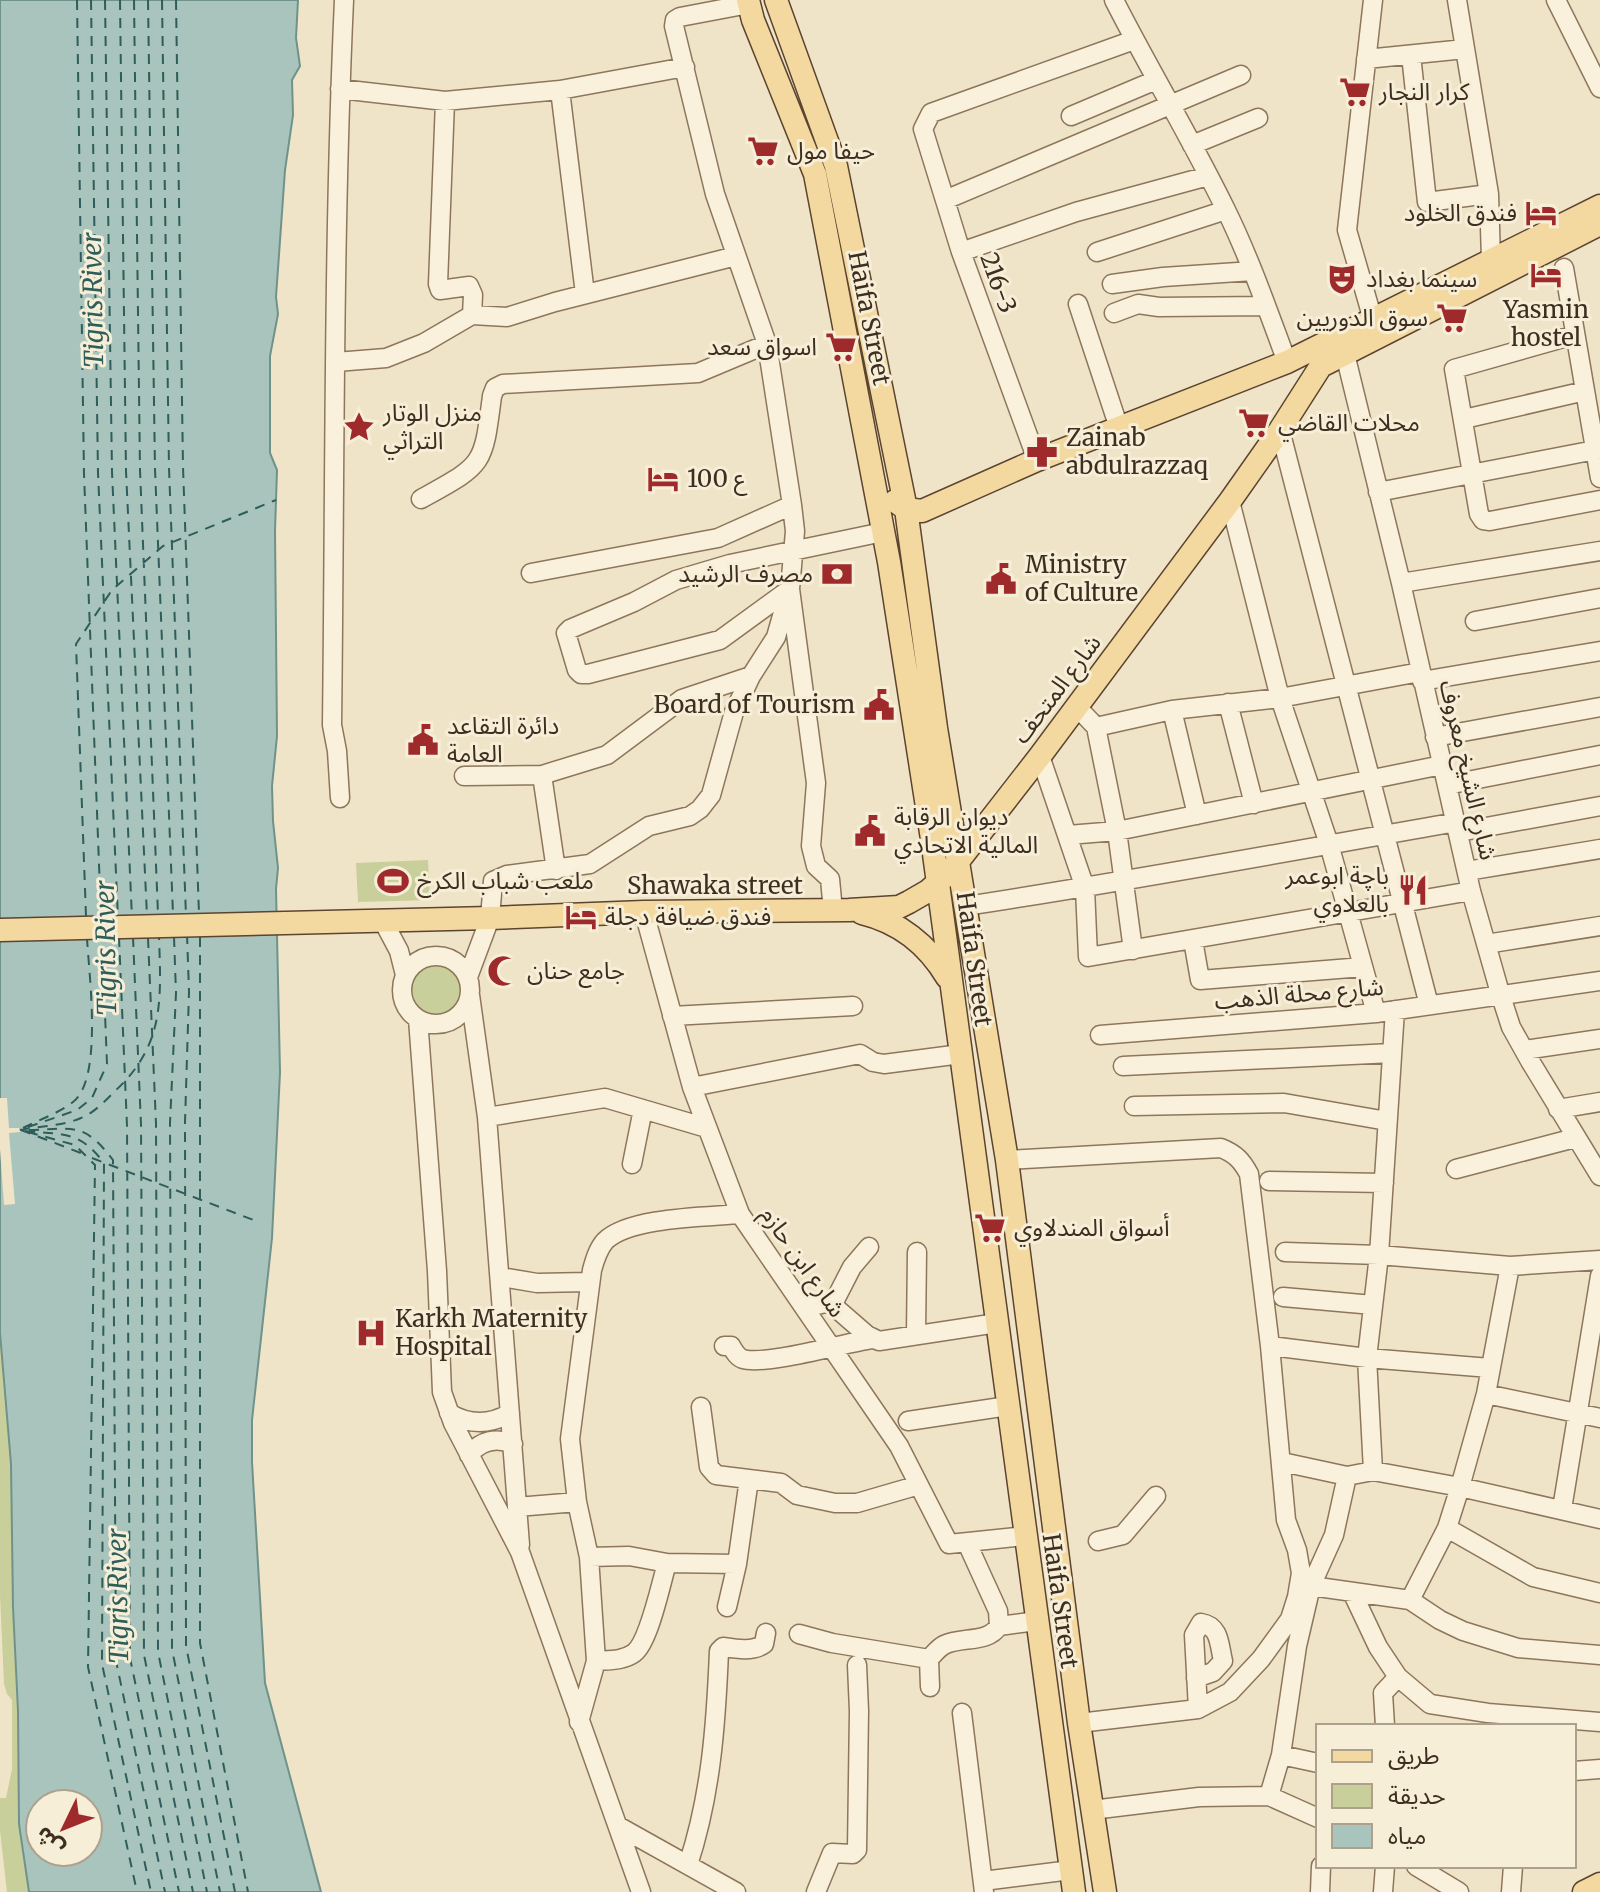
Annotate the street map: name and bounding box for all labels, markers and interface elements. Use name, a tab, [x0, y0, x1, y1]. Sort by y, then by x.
supermarket icon: كرار النجار	[1338, 75, 1372, 109]
place label: كرار النجار	[1378, 76, 1470, 107]
supermarket icon: حيفا مول	[746, 134, 780, 168]
place label: حيفا مول	[787, 135, 875, 166]
hotel icon: فندق الخلود	[1524, 196, 1558, 230]
place label: فندق الخلود	[1404, 197, 1517, 228]
water label: Tigris River	[75, 232, 110, 368]
street label: Haifa Street	[841, 248, 898, 388]
street label: 216-3	[973, 248, 1024, 317]
hotel icon: Yasmin hostel	[1529, 258, 1563, 292]
theatre icon: سينما بغداد	[1325, 262, 1359, 296]
place label: سينما بغداد	[1366, 263, 1477, 294]
place label: Yasmin hostel	[1502, 294, 1589, 353]
supermarket icon: سوق الدوريين	[1435, 301, 1469, 335]
place label: سوق الدوريين	[1296, 302, 1428, 333]
supermarket icon: اسواق سعد	[824, 330, 858, 364]
place label: اسواق سعد	[707, 331, 817, 362]
place label: منزل الوتار التراثي	[382, 397, 482, 460]
supermarket icon: محلات القاضي	[1237, 406, 1271, 440]
place label: محلات القاضي	[1278, 407, 1420, 442]
place icon: منزل الوتار التراثي	[342, 410, 376, 444]
place label: Zainab abdulrazzaq	[1066, 422, 1209, 481]
pharmacy icon: Zainab abdulrazzaq	[1025, 435, 1059, 469]
hotel icon: 100 ع	[646, 462, 680, 496]
place label: 100 ع	[687, 463, 748, 496]
place label: Ministry of Culture	[1025, 549, 1138, 608]
bank icon: مصرف الرشيد	[820, 557, 854, 591]
place label: مصرف الرشيد	[678, 558, 813, 589]
public building icon: Ministry of Culture	[984, 562, 1018, 596]
street label: شارع المتحف	[1005, 628, 1109, 751]
street label: شارع الشيخ معروف	[1431, 677, 1504, 863]
public building icon: Board of Tourism	[862, 688, 896, 722]
place label: Board of Tourism	[653, 689, 855, 720]
place label: دائرة التقاعد العامة	[447, 710, 559, 769]
public building icon: دائرة التقاعد العامة	[406, 723, 440, 757]
place label: ديوان الرقابة المالية الاتحادي	[894, 801, 1038, 864]
public building icon: ديوان الرقابة المالية الاتحادي	[853, 814, 887, 848]
place label: باچة ابوعمر بالعلاوي	[1284, 860, 1389, 923]
sports icon: ملعب شباب الكرخ	[376, 864, 410, 898]
place label: ملعب شباب الكرخ	[417, 865, 594, 898]
street label: Shawaka street	[627, 870, 804, 901]
restaurant icon: باچة ابوعمر بالعلاوي	[1396, 873, 1430, 907]
water label: Tigris River	[88, 880, 123, 1016]
street label: Haifa Street	[950, 889, 999, 1029]
hotel icon: فندق ضيافة دجلة	[564, 900, 598, 934]
place label: فندق ضيافة دجلة	[605, 901, 771, 932]
mosque icon: جامع حنان	[486, 954, 520, 988]
place label: جامع حنان	[527, 955, 625, 988]
street label: شارع محلة الذهب	[1213, 971, 1385, 1018]
street label: شارع ابن حازم	[751, 1200, 853, 1325]
supermarket icon: أسواق المندلاوي	[973, 1211, 1007, 1245]
place label: أسواق المندلاوي	[1014, 1212, 1170, 1247]
place label: Karkh Maternity Hospital	[395, 1303, 587, 1362]
hospital icon: Karkh Maternity Hospital	[354, 1316, 388, 1350]
water label: Tigris River	[100, 1528, 135, 1664]
street label: Haifa Street	[1036, 1531, 1085, 1671]
legend	[1316, 1724, 1576, 1868]
text: طريق	[1388, 1740, 1440, 1771]
text: حديقة	[1388, 1780, 1446, 1811]
north arrow	[24, 1788, 104, 1868]
text: مياه	[1388, 1820, 1426, 1851]
text: ش	[29, 1821, 70, 1862]

